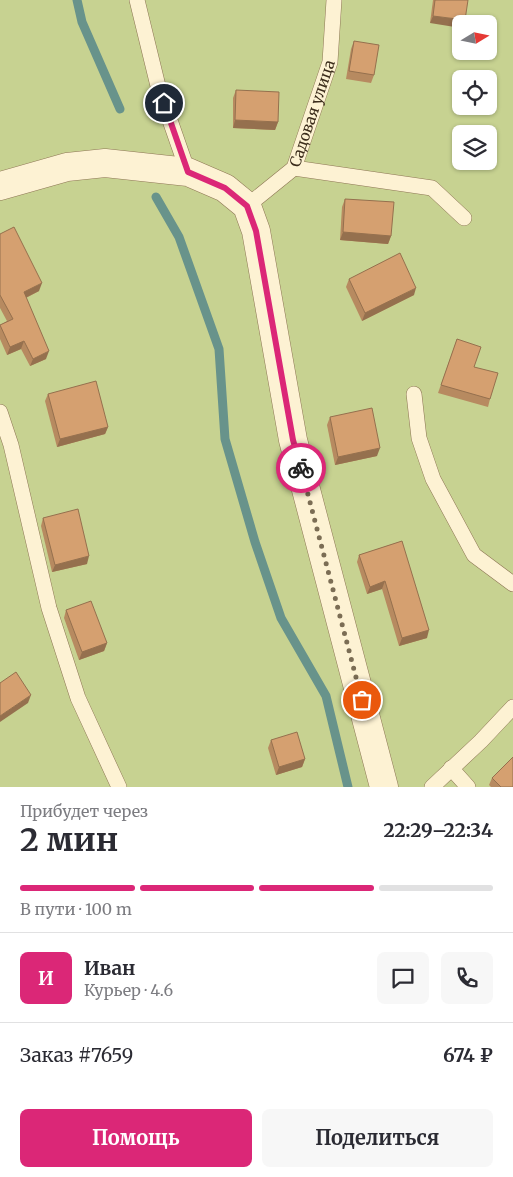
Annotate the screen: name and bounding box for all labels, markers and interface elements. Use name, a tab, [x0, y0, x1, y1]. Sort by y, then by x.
north arrow	[452, 15, 498, 60]
map controls	[452, 15, 497, 170]
street label: Садовая улица	[285, 57, 339, 169]
button: locate	[452, 70, 497, 115]
pin	[143, 82, 185, 124]
icon: home	[150, 89, 178, 117]
button: layers	[452, 125, 497, 170]
courier	[276, 443, 326, 493]
icon: bike	[287, 454, 315, 482]
pin	[341, 679, 383, 721]
icon: bag	[348, 686, 376, 714]
text: Прибудет через	[20, 801, 148, 821]
text: 22:29–22:34	[384, 818, 493, 842]
text: 2 мин	[20, 820, 118, 860]
text: В пути · 100 m	[20, 899, 132, 919]
button: chat	[377, 952, 429, 1004]
button: phone	[441, 952, 493, 1004]
text: Иван	[84, 956, 135, 980]
text: И	[38, 966, 54, 990]
text: Курьер · 4.6	[84, 980, 173, 1000]
text: Заказ #7659	[20, 1043, 133, 1067]
text: 674 ₽	[443, 1043, 493, 1067]
button: Помощь	[20, 1109, 252, 1167]
button: Поделиться	[262, 1109, 493, 1167]

